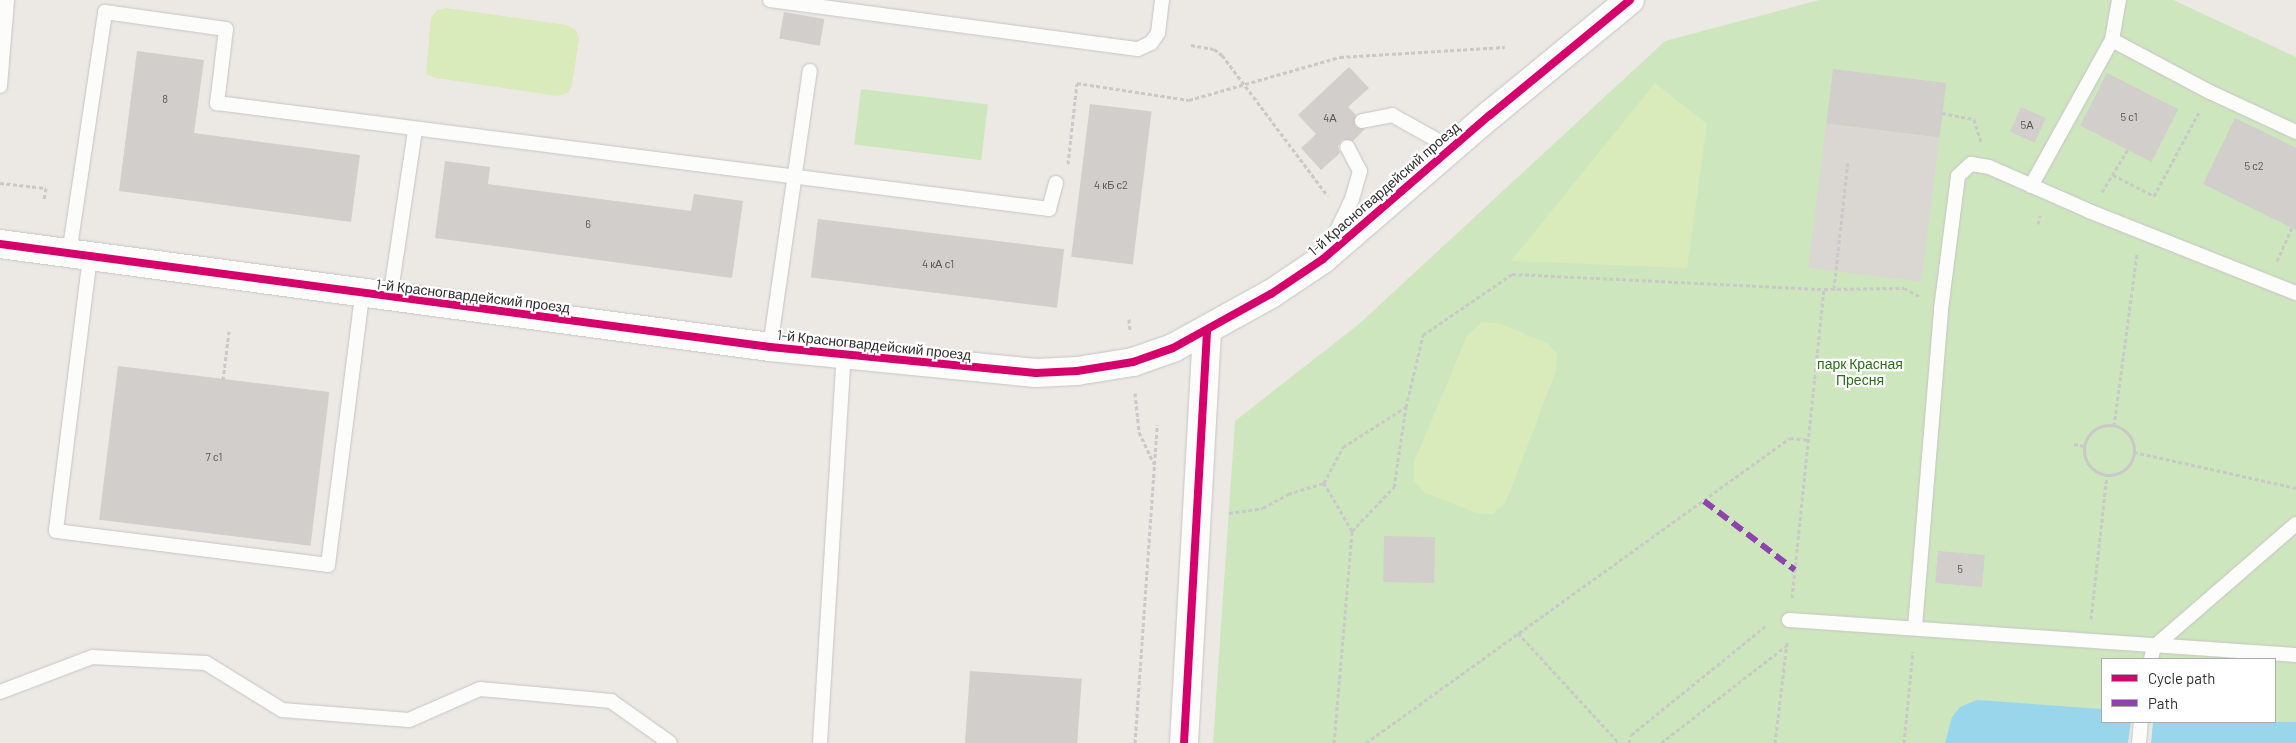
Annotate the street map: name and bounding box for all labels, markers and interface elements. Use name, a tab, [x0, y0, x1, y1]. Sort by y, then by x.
house number: 8	[162, 92, 168, 106]
house number: 5 с1	[2120, 110, 2138, 124]
house number: 4А	[1323, 111, 1337, 125]
house number: 5А	[2021, 118, 2033, 132]
street label: 1-й Красногвардейский проезд	[1305, 119, 1463, 259]
house number: 5 с2	[2244, 159, 2264, 173]
house number: 4 кБ с2	[1094, 178, 1128, 192]
house number: 6	[585, 217, 591, 231]
house number: 4 кА с1	[922, 257, 954, 271]
street label: 1-й Красногвардейский проезд	[375, 276, 571, 316]
street label: 1-й Красногвардейский проезд	[776, 326, 972, 364]
park label: парк Красная Пресня	[1817, 356, 1903, 388]
house number: 7 с1	[206, 450, 222, 464]
house number: 5	[1957, 562, 1963, 576]
legend	[2101, 658, 2276, 723]
text: Cycle path	[2148, 669, 2215, 687]
text: Path	[2148, 694, 2178, 712]

